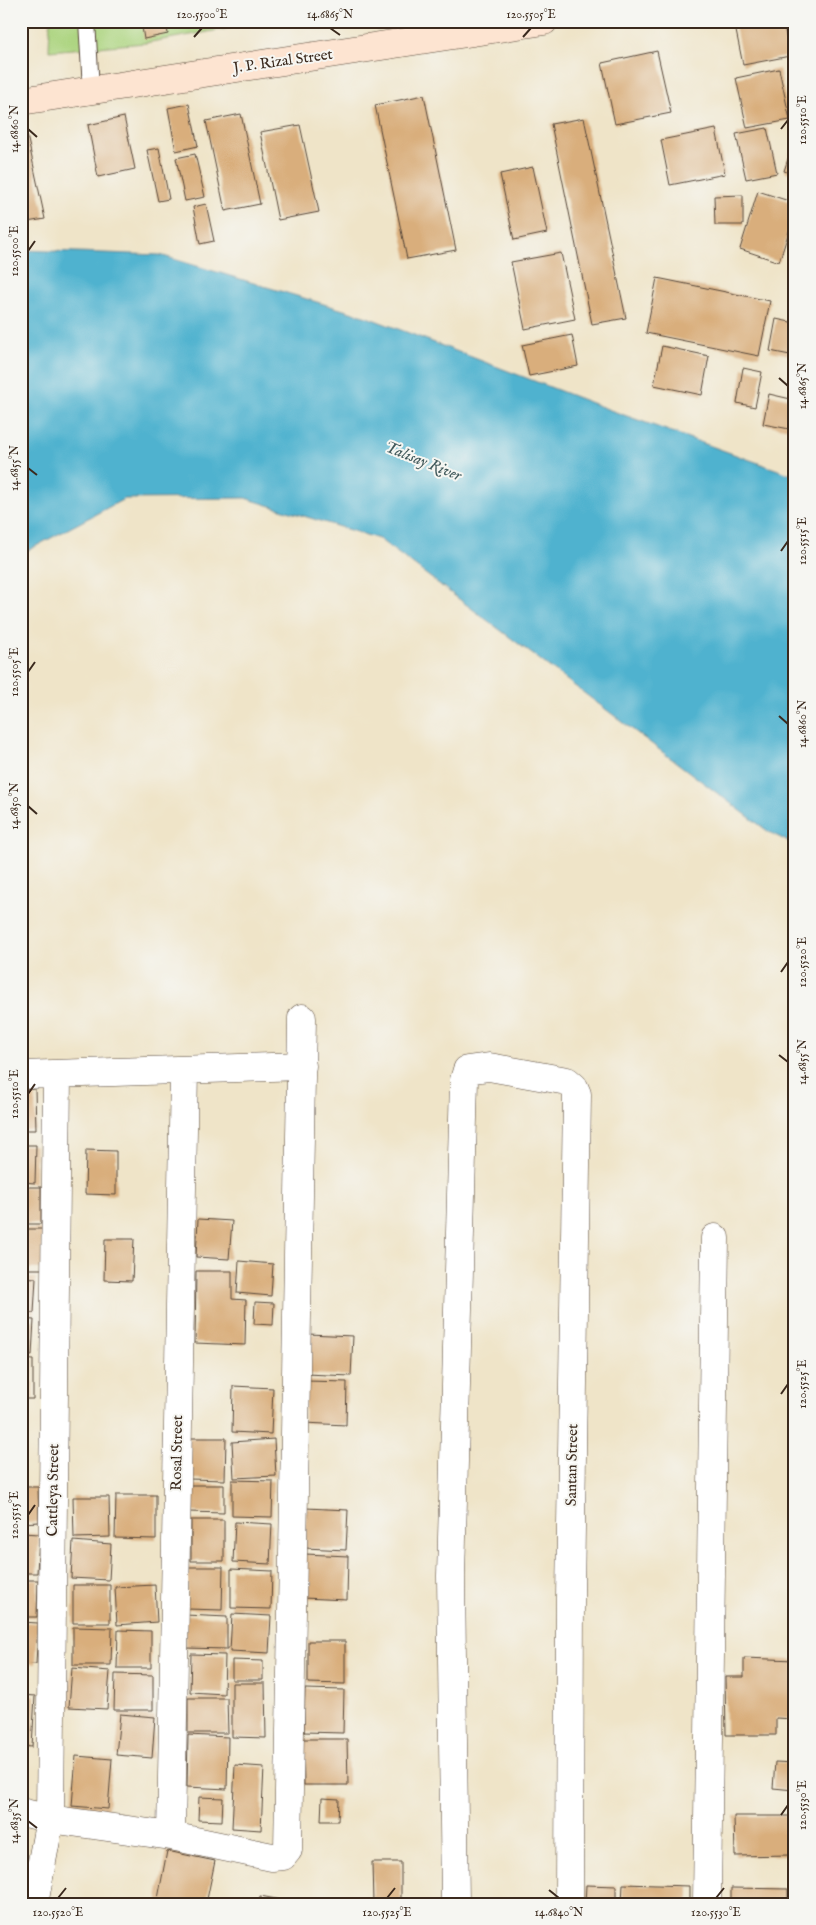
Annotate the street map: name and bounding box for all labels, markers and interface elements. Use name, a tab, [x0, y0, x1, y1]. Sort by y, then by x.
text: 120.5500°E	[176, 7, 228, 22]
text: 14.6865°N	[307, 7, 354, 22]
text: 120.5505°E	[506, 7, 556, 22]
street label: J. P. Rizal Street	[230, 45, 334, 78]
text: 120.5510°E	[795, 95, 810, 145]
text: 14.6860°N	[7, 104, 22, 153]
text: 120.5500°E	[7, 225, 22, 277]
text: 14.6865°N	[795, 362, 810, 409]
water label: Talisay River	[382, 438, 466, 487]
text: 14.6855°N	[7, 444, 22, 491]
text: 120.5515°E	[795, 517, 810, 565]
text: 120.5505°E	[7, 647, 22, 697]
text: 14.6860°N	[795, 699, 810, 748]
text: 14.6850°N	[7, 782, 22, 830]
text: 120.5520°E	[795, 937, 810, 987]
text: 14.6855°N	[795, 1038, 810, 1085]
text: 120.5510°E	[7, 1069, 22, 1119]
text: 120.5525°E	[795, 1359, 810, 1409]
street label: Rosal Street	[167, 1415, 187, 1491]
street label: Santan Street	[562, 1424, 582, 1506]
street label: Cattleya Street	[43, 1443, 63, 1537]
text: 120.5515°E	[7, 1491, 22, 1539]
text: 120.5530°E	[795, 1780, 810, 1830]
text: 14.6835°N	[7, 1797, 22, 1844]
text: 120.5520°E	[33, 1905, 83, 1920]
text: 120.5525°E	[362, 1905, 412, 1920]
text: 14.6840°N	[535, 1905, 584, 1920]
text: 120.5530°E	[691, 1905, 741, 1920]

